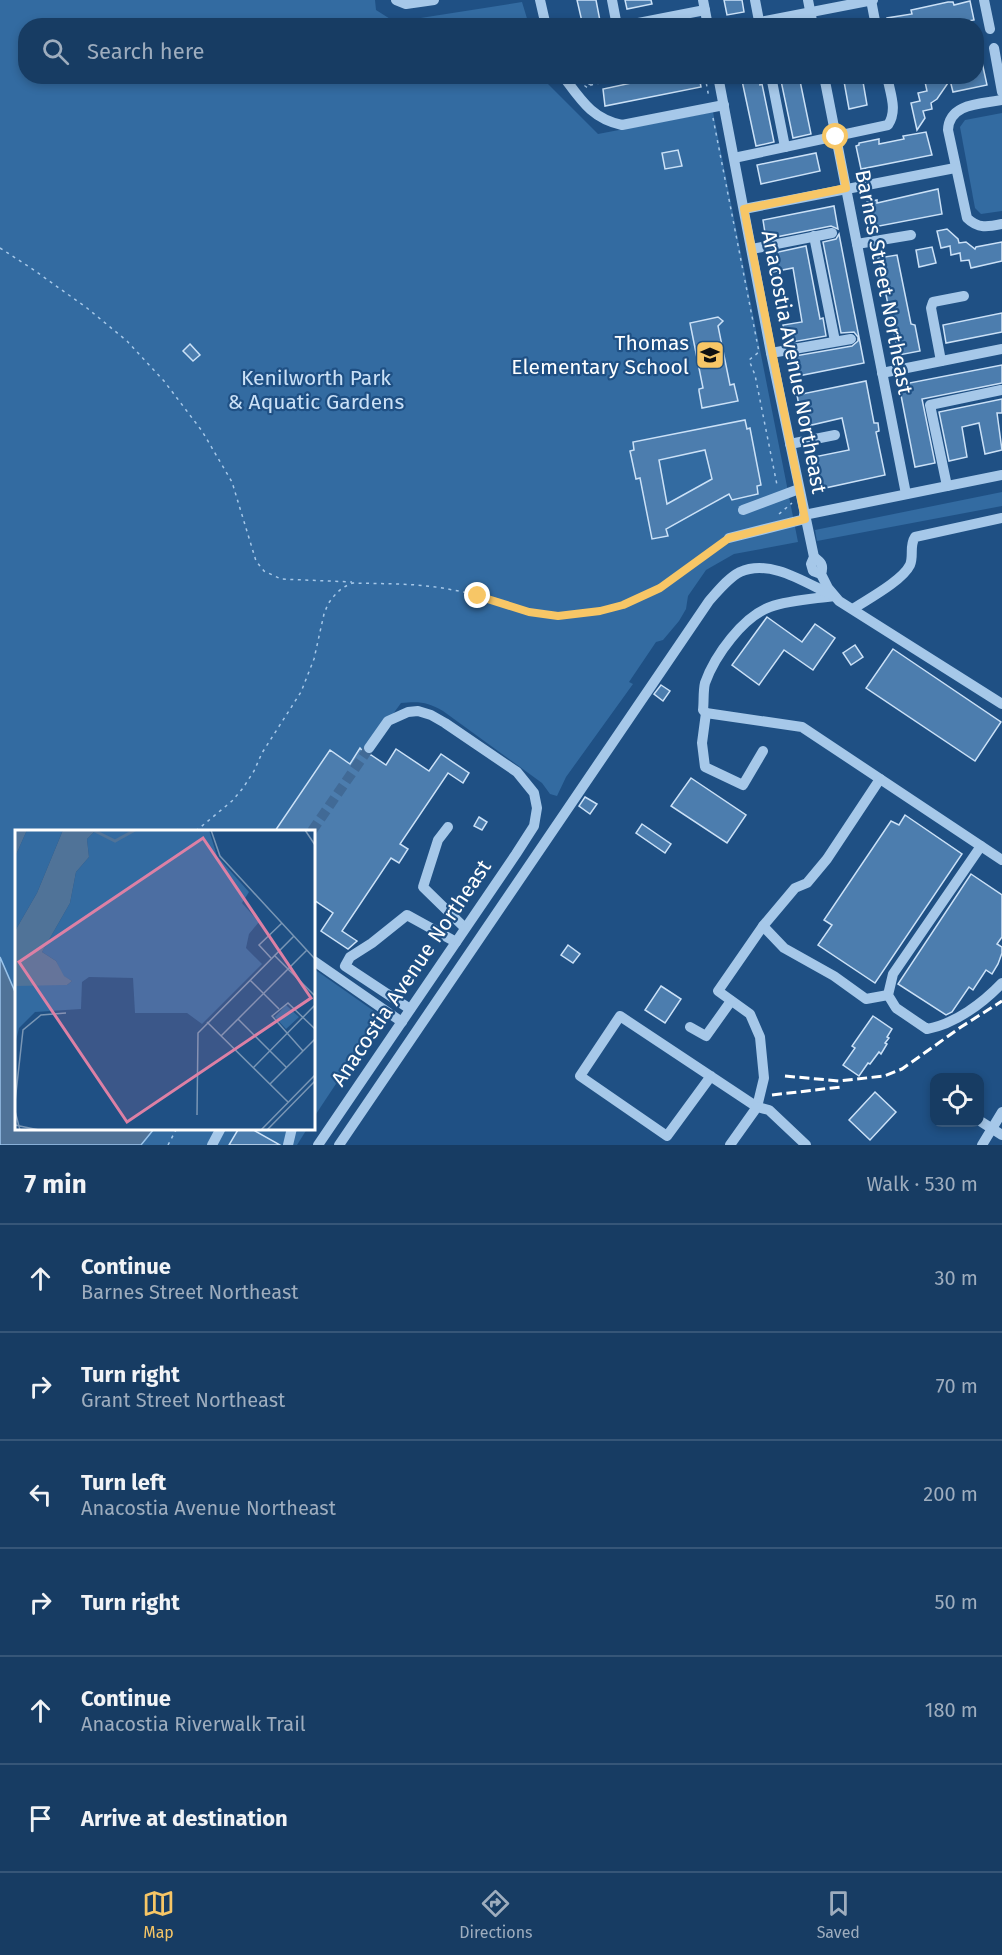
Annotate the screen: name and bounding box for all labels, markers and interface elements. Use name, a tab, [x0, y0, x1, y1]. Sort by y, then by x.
search box	[18, 18, 984, 84]
icon: search	[39, 35, 72, 68]
text: Search here	[87, 38, 205, 65]
route start	[822, 123, 848, 149]
street label: Barnes Street Northeast	[849, 167, 919, 397]
street label: Anacostia Avenue Northeast	[756, 228, 832, 496]
place label: Thomas Elementary School	[511, 330, 689, 380]
school or university icon: Thomas Elementary School	[694, 339, 726, 371]
park label: Kenilworth Park & Aquatic Gardens	[228, 365, 404, 415]
route end	[464, 582, 490, 608]
inset map	[15, 830, 315, 1130]
street label: Anacostia Avenue Northeast	[325, 854, 497, 1091]
map controls	[930, 1073, 984, 1127]
button: locate	[930, 1073, 984, 1127]
text: 7 min	[24, 1169, 87, 1200]
text: Walk · 530 m	[866, 1172, 978, 1196]
text: Continue	[81, 1253, 171, 1280]
icon: ahead	[24, 1262, 57, 1295]
text: 30 m	[934, 1266, 978, 1290]
text: Barnes Street Northeast	[81, 1280, 299, 1304]
text: Turn right	[81, 1361, 180, 1388]
icon: right	[24, 1370, 57, 1403]
text: 70 m	[936, 1374, 978, 1398]
text: Grant Street Northeast	[81, 1388, 285, 1412]
text: Turn left	[81, 1469, 166, 1496]
icon: left	[24, 1478, 57, 1511]
text: 200 m	[923, 1482, 978, 1506]
text: Anacostia Avenue Northeast	[81, 1496, 336, 1520]
icon: right	[24, 1586, 57, 1619]
text: Turn right	[81, 1589, 180, 1616]
text: 50 m	[934, 1590, 978, 1614]
text: Continue	[81, 1685, 171, 1712]
icon: ahead	[24, 1694, 57, 1727]
text: 180 m	[925, 1698, 978, 1722]
text: Anacostia Riverwalk Trail	[81, 1712, 306, 1736]
icon: arrive	[24, 1802, 57, 1835]
text: Arrive at destination	[81, 1805, 288, 1832]
tab: Map	[142, 1887, 175, 1942]
tab: Directions	[459, 1887, 533, 1942]
tab: Saved	[817, 1887, 860, 1942]

